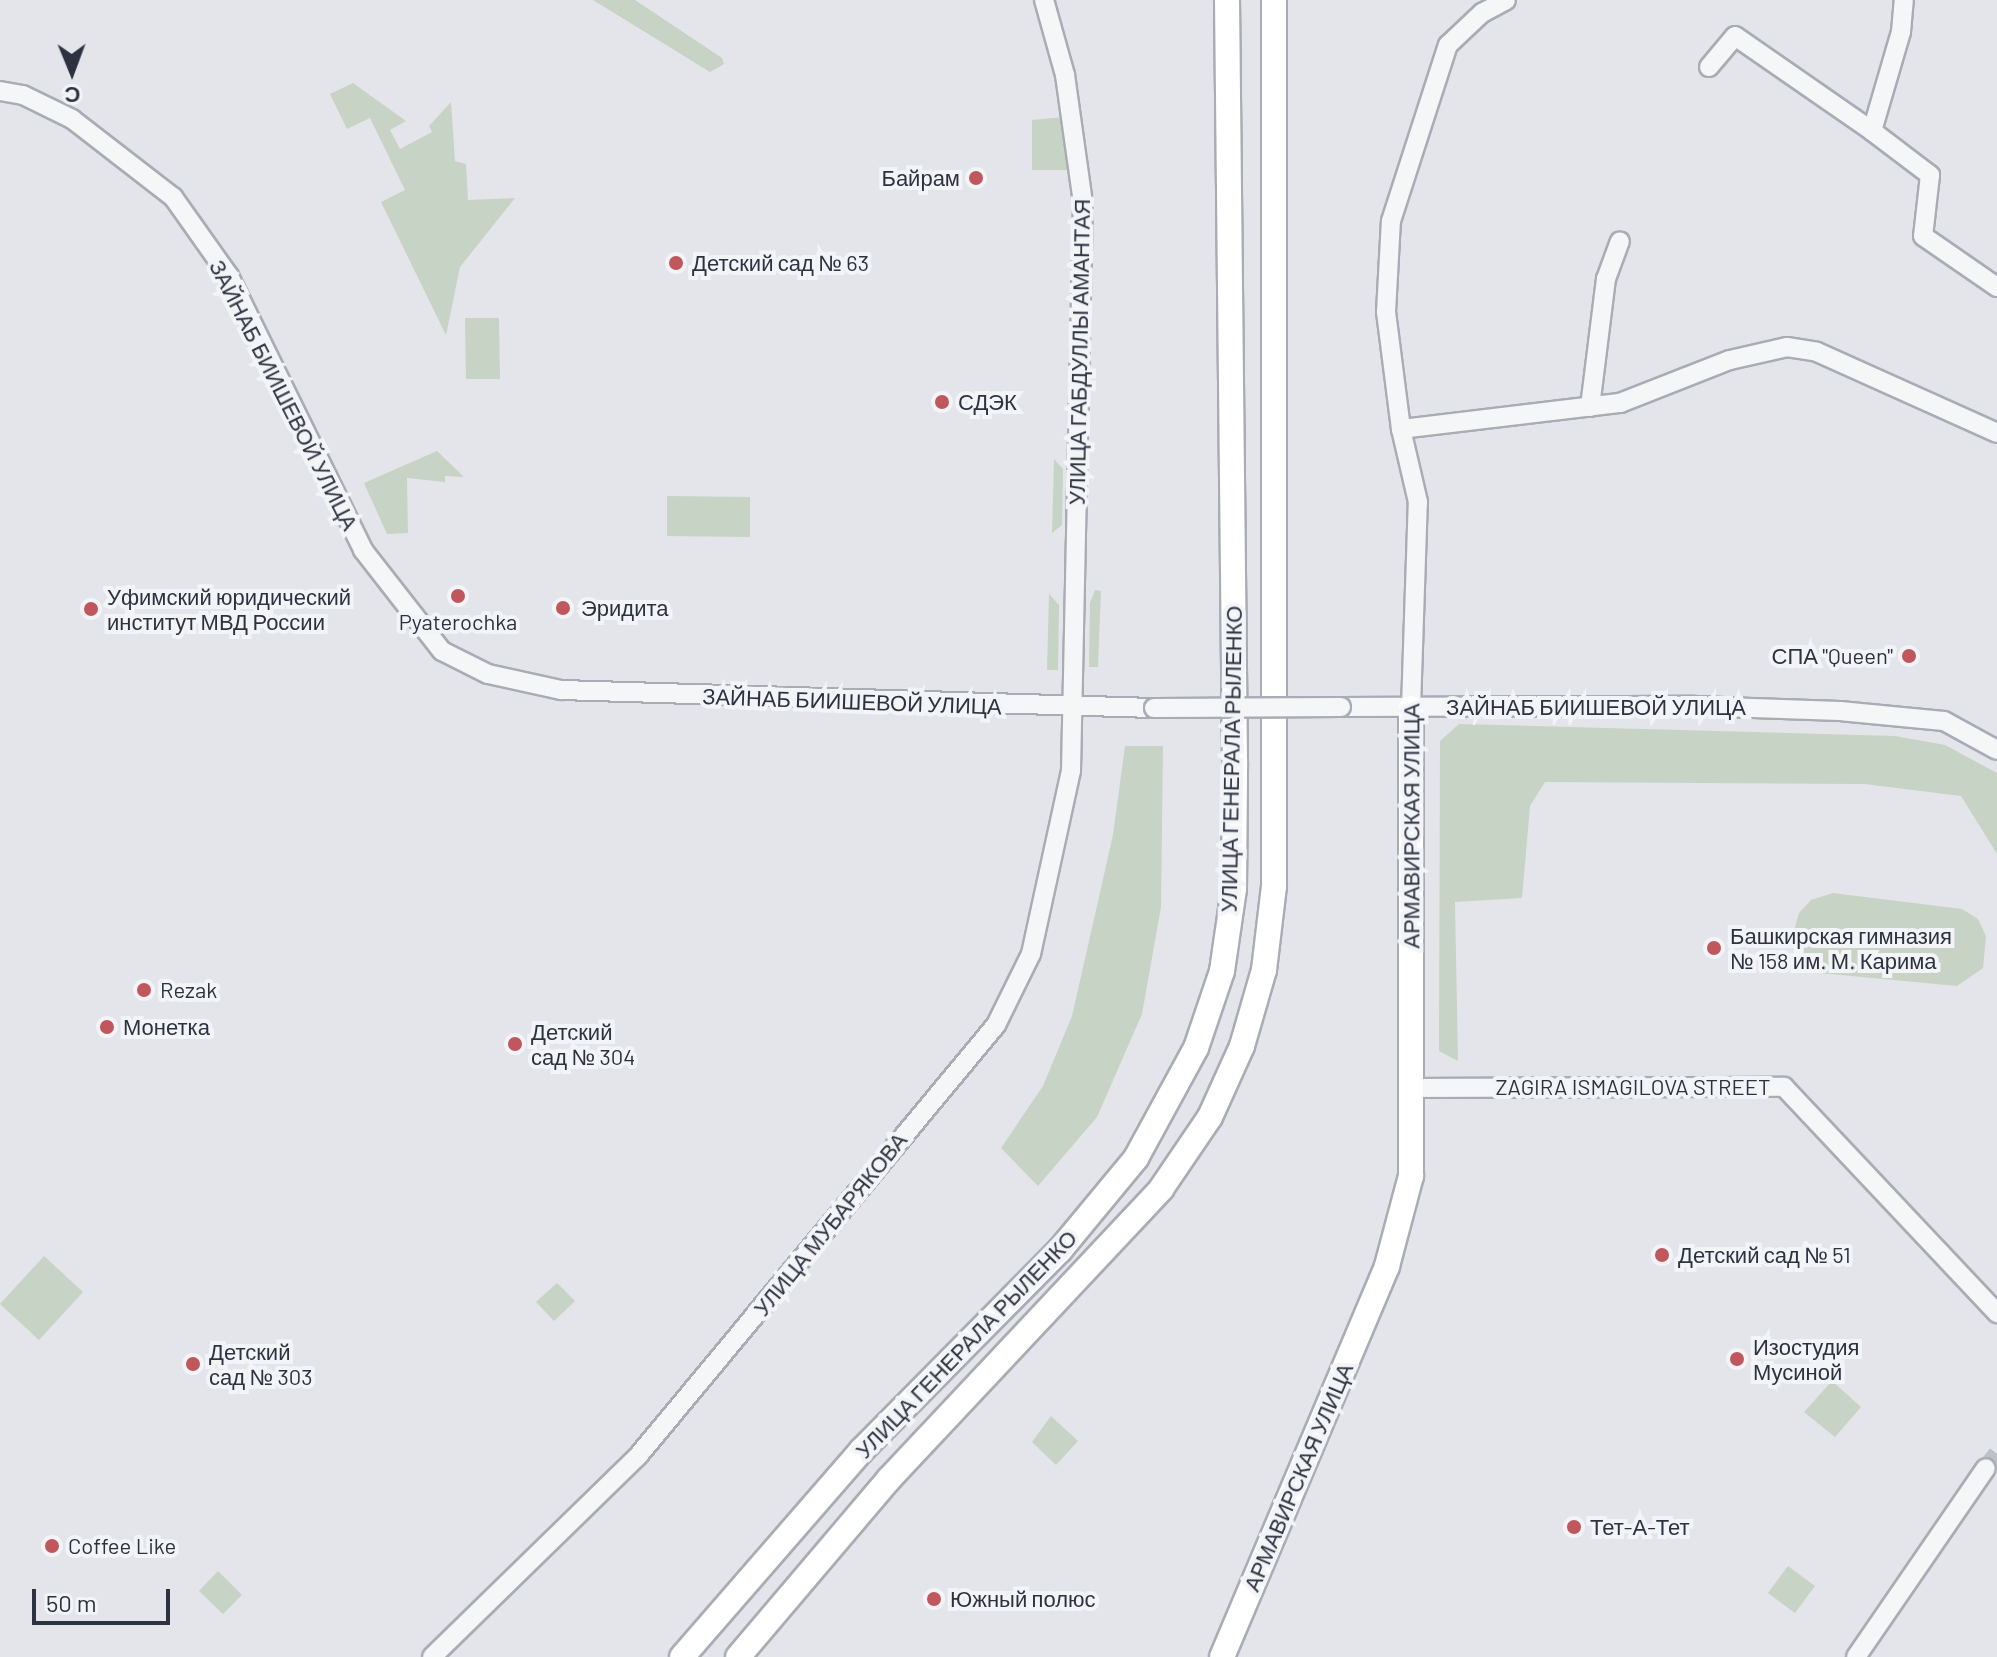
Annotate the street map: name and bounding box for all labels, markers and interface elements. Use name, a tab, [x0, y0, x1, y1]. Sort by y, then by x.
north arrow	[32, 32, 112, 112]
text: С	[64, 83, 81, 109]
place label: Байрам	[881, 165, 960, 191]
marker: Байрам	[967, 169, 985, 187]
street label: УЛИЦА ГАБДУЛЛЫ АМАНТАЯ	[1063, 199, 1095, 505]
place label: Детский сад № 63	[692, 250, 869, 276]
marker: Детский сад № 63	[667, 254, 685, 272]
street label: ЗАЙНАБ БИИШЕВОЙ УЛИЦА	[204, 255, 364, 535]
place label: СДЭК	[958, 389, 1017, 415]
marker: СДЭК	[933, 393, 951, 411]
place label: Уфимский юридический институт МВД России	[107, 583, 351, 634]
marker: Pyaterochka	[449, 587, 467, 605]
place label: Эридита	[581, 595, 669, 621]
marker: Эридита	[552, 597, 574, 619]
marker: Уфимский юридический институт МВД России	[82, 600, 100, 618]
street label: УЛИЦА ГЕНЕРАЛА РЫЛЕНКО	[1215, 605, 1247, 913]
place label: Pyaterochka	[399, 609, 517, 635]
place label: СПА "Queen"	[1772, 643, 1893, 669]
marker: СПА "Queen"	[1900, 647, 1918, 665]
street label: ЗАЙНАБ БИИШЕВОЙ УЛИЦА	[702, 683, 1002, 719]
street label: ЗАЙНАБ БИИШЕВОЙ УЛИЦА	[1446, 694, 1746, 720]
street label: АРМАВИРСКАЯ УЛИЦА	[1398, 703, 1424, 949]
place label: Башкирская гимназия № 158 им. М. Карима	[1730, 922, 1952, 974]
marker: Башкирская гимназия № 158 им. М. Карима	[1705, 939, 1723, 957]
place label: Rezak	[160, 977, 217, 1003]
marker: Rezak	[135, 981, 153, 999]
place label: Монетка	[123, 1014, 210, 1040]
marker: Монетка	[98, 1018, 116, 1036]
place label: Детский сад № 304	[531, 1018, 635, 1070]
marker: Детский сад № 304	[506, 1035, 524, 1053]
street label: ZAGIRA ISMAGILOVA STREET	[1495, 1074, 1771, 1100]
street label: УЛИЦА МУБАРЯКОВА	[748, 1127, 912, 1321]
street label: УЛИЦА ГЕНЕРАЛА РЫЛЕНКО	[850, 1225, 1082, 1463]
place label: Детский сад № 51	[1678, 1242, 1851, 1268]
marker: Детский сад № 51	[1653, 1246, 1671, 1264]
place label: Изостудия Мусиной	[1753, 1333, 1860, 1384]
place label: Детский сад № 303	[209, 1338, 313, 1390]
marker: Изостудия Мусиной	[1728, 1350, 1746, 1368]
marker: Детский сад № 303	[184, 1355, 202, 1373]
street label: АРМАВИРСКАЯ УЛИЦА	[1238, 1359, 1358, 1595]
place label: Тет-А-Тет	[1590, 1514, 1690, 1540]
marker: Тет-А-Тет	[1565, 1518, 1583, 1536]
place label: Coffee Like	[68, 1533, 176, 1559]
marker: Coffee Like	[43, 1537, 61, 1555]
scale bar	[36, 1573, 174, 1623]
place label: Южный полюс	[950, 1586, 1096, 1612]
text: 50 m	[46, 1588, 97, 1617]
marker: Южный полюс	[925, 1590, 943, 1608]

